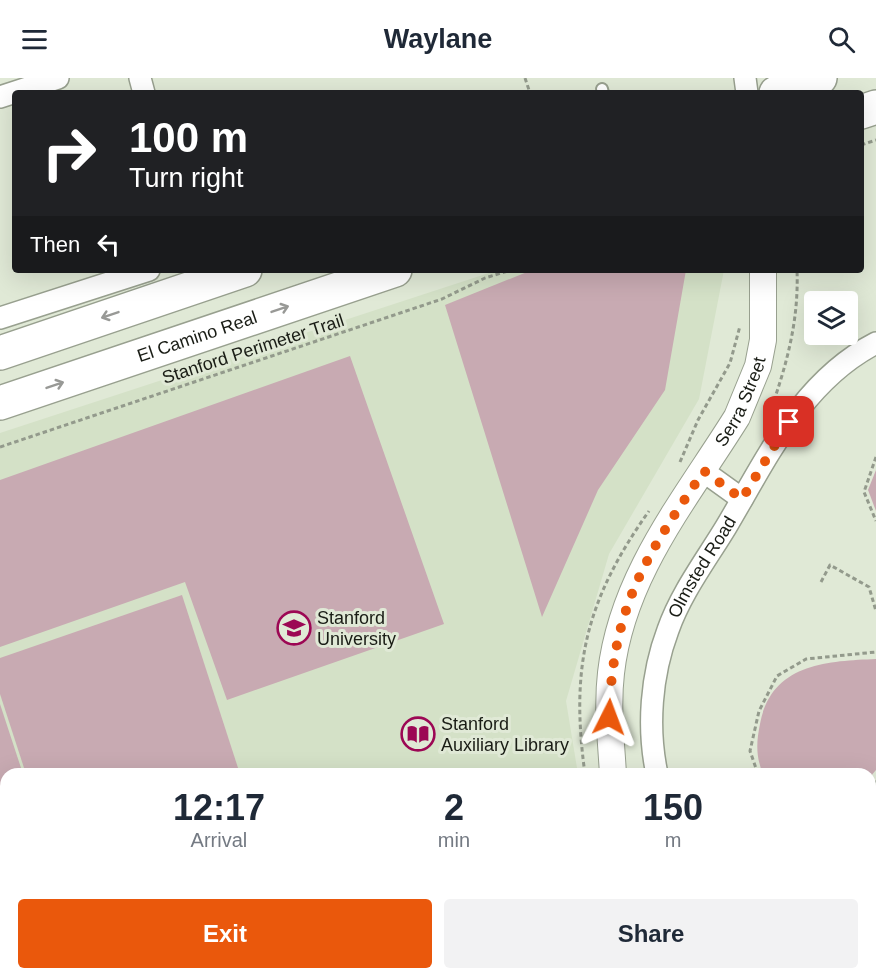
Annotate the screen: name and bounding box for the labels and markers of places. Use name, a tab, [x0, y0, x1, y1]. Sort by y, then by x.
pin	[763, 396, 814, 447]
place label: Stanford University	[317, 608, 396, 649]
school or university icon: Stanford University	[276, 610, 312, 646]
place label: Stanford Auxiliary Library	[441, 714, 569, 755]
library icon: Stanford Auxiliary Library	[400, 716, 436, 752]

